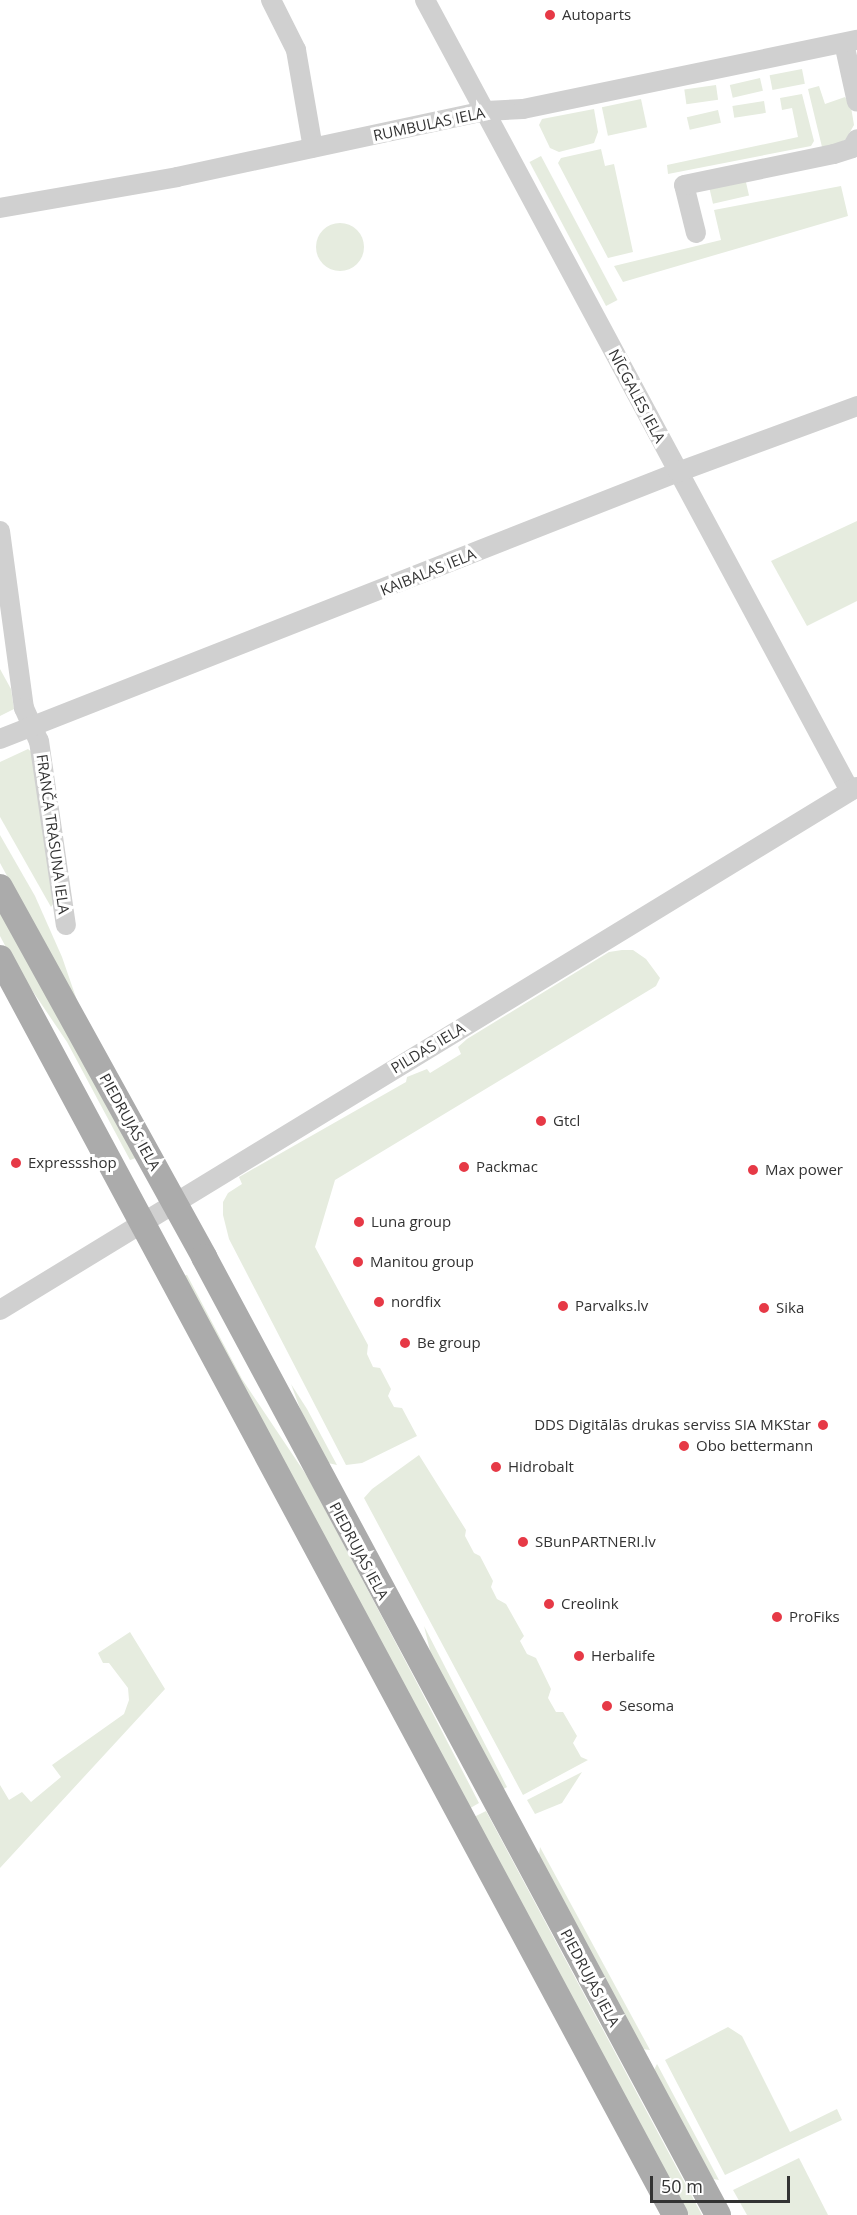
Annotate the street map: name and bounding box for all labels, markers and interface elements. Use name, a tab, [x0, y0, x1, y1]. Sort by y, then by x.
place label: Autoparts	[562, 6, 631, 24]
marker: Autoparts	[543, 8, 557, 22]
street label: RUMBULAS IELA	[372, 103, 486, 145]
street label: NĪCGALES IELA	[605, 346, 669, 446]
street label: KAIBALAS IELA	[378, 545, 478, 599]
street label: FRANČA TRASUNA IELA	[33, 753, 73, 915]
street label: PILDAS IELA	[388, 1019, 468, 1077]
street label: PIEDRUJAS IELA	[96, 1070, 164, 1174]
place label: Gtcl	[553, 1112, 580, 1130]
marker: Gtcl	[534, 1114, 548, 1128]
place label: Expressshop	[28, 1154, 117, 1172]
marker: Expressshop	[9, 1156, 23, 1170]
place label: Packmac	[476, 1158, 538, 1176]
marker: Packmac	[457, 1160, 471, 1174]
place label: Max power	[765, 1161, 843, 1179]
marker: Max power	[746, 1163, 760, 1177]
place label: Luna group	[371, 1213, 451, 1231]
marker: Luna group	[352, 1215, 366, 1229]
place label: Manitou group	[370, 1253, 474, 1271]
marker: Manitou group	[351, 1255, 365, 1269]
place label: nordfix	[391, 1293, 441, 1311]
marker: nordfix	[372, 1295, 386, 1309]
place label: Parvalks.lv	[575, 1297, 648, 1315]
marker: Parvalks.lv	[556, 1299, 570, 1313]
place label: Sika	[776, 1299, 804, 1317]
marker: Sika	[757, 1301, 771, 1315]
place label: Be group	[417, 1334, 481, 1352]
marker: Be group	[398, 1336, 412, 1350]
place label: DDS Digitālās drukas serviss SIA MKStar	[534, 1416, 811, 1434]
marker: DDS Digitālās drukas serviss SIA MKStar	[816, 1418, 830, 1432]
place label: Obo bettermann	[696, 1437, 813, 1455]
marker: Obo bettermann	[677, 1439, 691, 1453]
place label: Hidrobalt	[508, 1458, 574, 1476]
marker: Hidrobalt	[489, 1460, 503, 1474]
street label: PIEDRUJAS IELA	[326, 1499, 392, 1603]
place label: SBunPARTNERI.lv	[535, 1533, 656, 1551]
marker: SBunPARTNERI.lv	[516, 1535, 530, 1549]
place label: Creolink	[561, 1595, 619, 1613]
marker: Creolink	[542, 1597, 556, 1611]
place label: ProFiks	[789, 1608, 840, 1626]
marker: ProFiks	[770, 1610, 784, 1624]
place label: Herbalife	[591, 1647, 655, 1665]
marker: Herbalife	[572, 1649, 586, 1663]
place label: Sesoma	[619, 1697, 674, 1715]
marker: Sesoma	[600, 1699, 614, 1713]
street label: PIEDRUJAS IELA	[557, 1926, 623, 2030]
scale bar	[653, 2164, 792, 2202]
text: 50 m	[661, 2174, 703, 2198]

